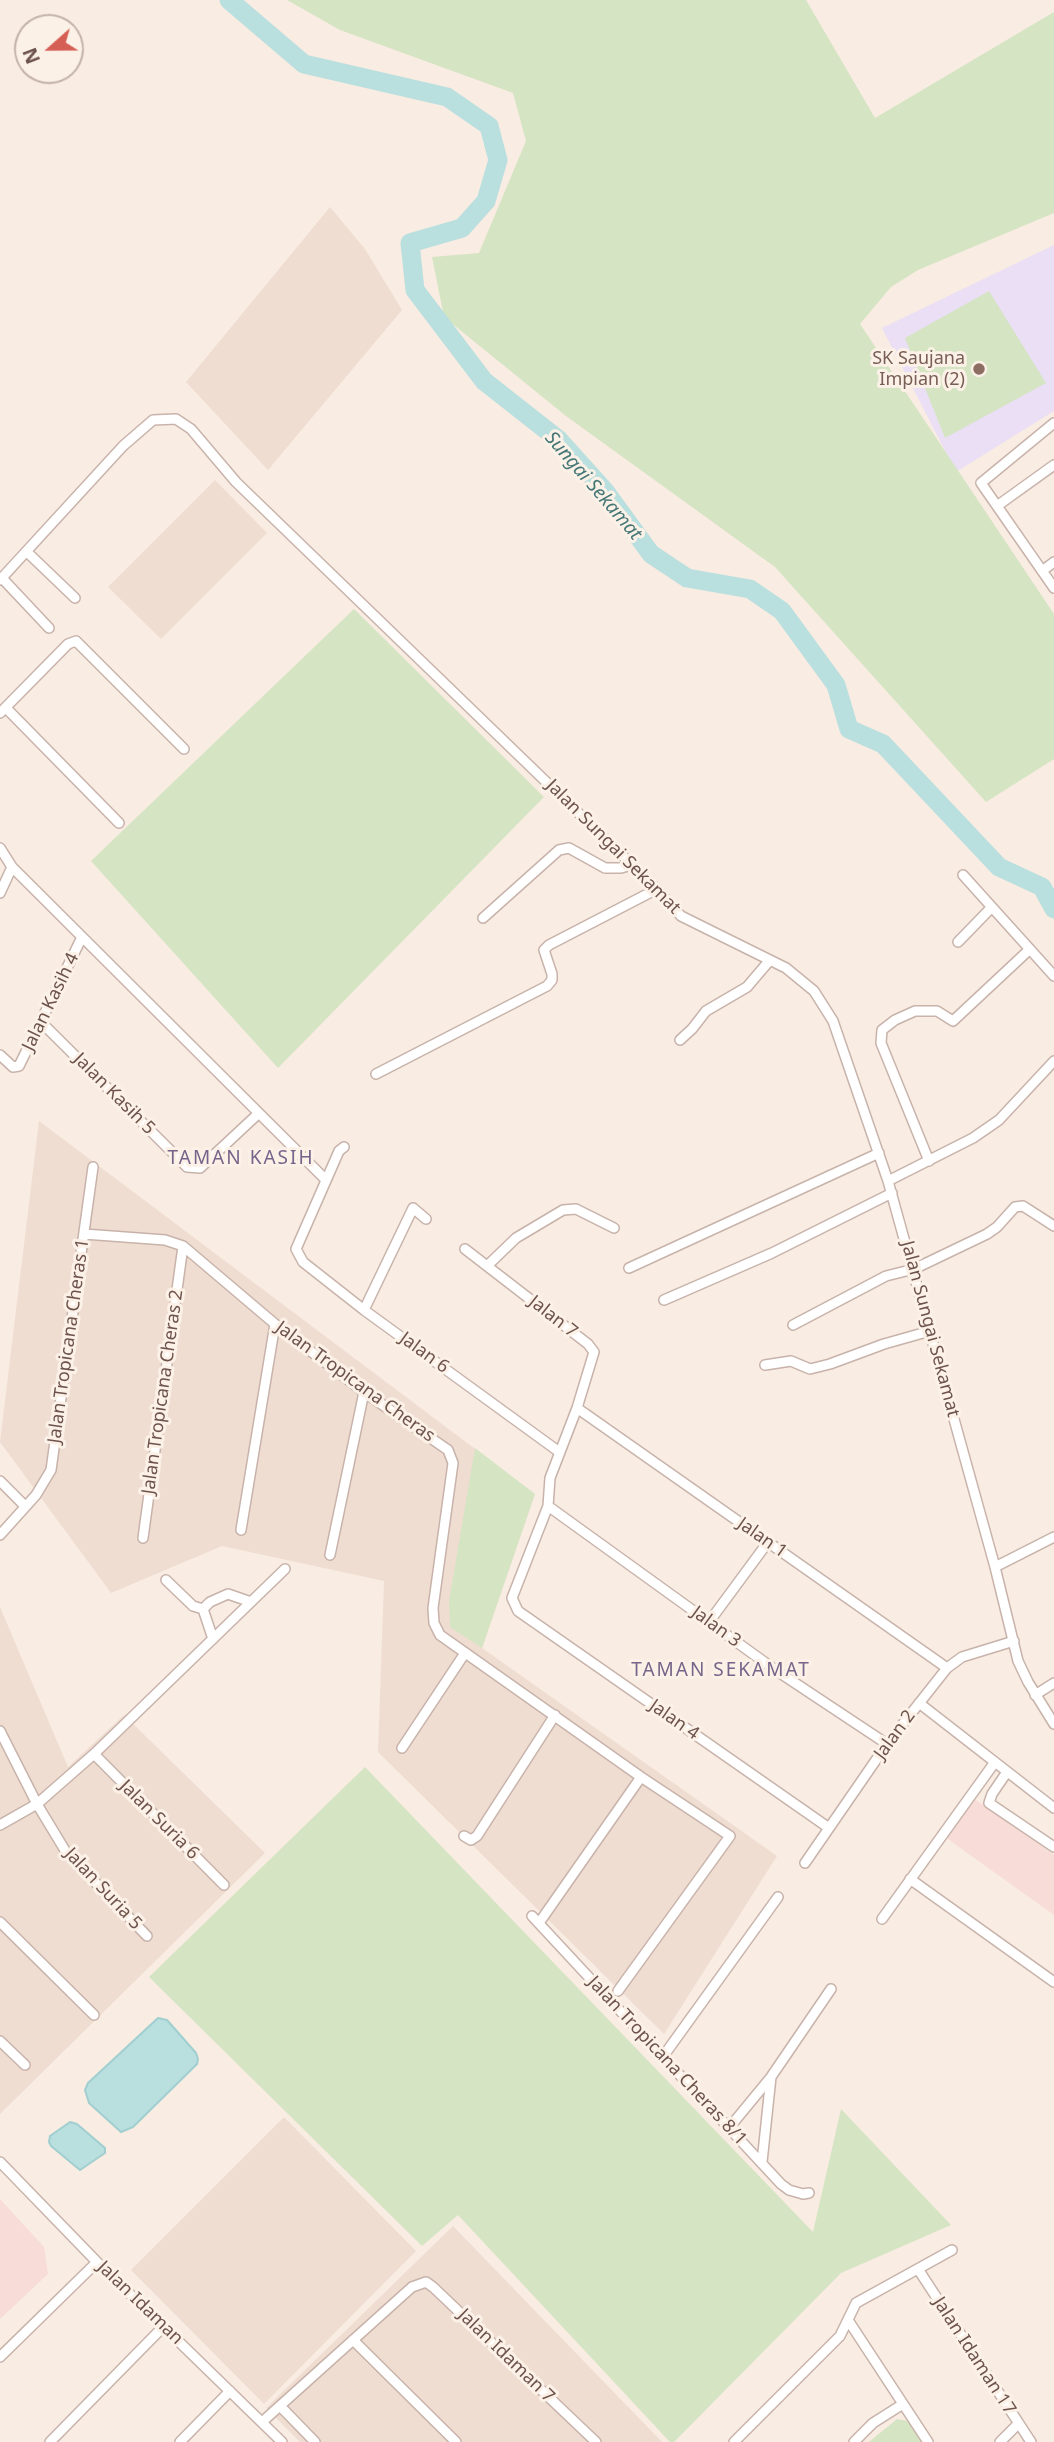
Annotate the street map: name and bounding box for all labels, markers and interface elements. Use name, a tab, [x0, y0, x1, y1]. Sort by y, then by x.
north arrow	[14, 14, 84, 84]
text: N	[16, 44, 46, 68]
place label: SK Saujana Impian (2)	[872, 348, 965, 390]
marker: SK Saujana Impian (2)	[971, 361, 987, 377]
water label: Sungai Sekamat	[540, 427, 646, 545]
street label: Jalan Sungai Sekamat	[541, 775, 685, 919]
street label: Jalan Kasih 4	[18, 950, 84, 1054]
street label: Jalan Kasih 5	[69, 1049, 159, 1139]
district label: TAMAN KASIH	[169, 1148, 313, 1170]
street label: Jalan Tropicana Cheras 1	[44, 1237, 94, 1445]
street label: Jalan Sungai Sekamat	[896, 1239, 964, 1419]
street label: Jalan Tropicana Cheras 2	[138, 1288, 188, 1496]
street label: Jalan 7	[524, 1291, 582, 1343]
street label: Jalan Tropicana Cheras	[271, 1317, 439, 1447]
street label: Jalan 6	[395, 1328, 453, 1378]
street label: Jalan 1	[733, 1513, 791, 1563]
street label: Jalan 3	[687, 1602, 745, 1652]
district label: TAMAN SEKAMAT	[633, 1660, 809, 1682]
street label: Jalan 4	[645, 1695, 703, 1745]
street label: Jalan 2	[870, 1706, 920, 1764]
street label: Jalan Suria 6	[115, 1776, 203, 1864]
street label: Jalan Suria 5	[60, 1844, 146, 1934]
street label: Jalan Tropicana Cheras 8/1	[583, 1972, 751, 2150]
street label: Jalan Idaman	[93, 2257, 187, 2349]
street label: Jalan Idaman 17	[928, 2293, 1020, 2419]
street label: Jalan Idaman 7	[453, 2305, 559, 2407]

